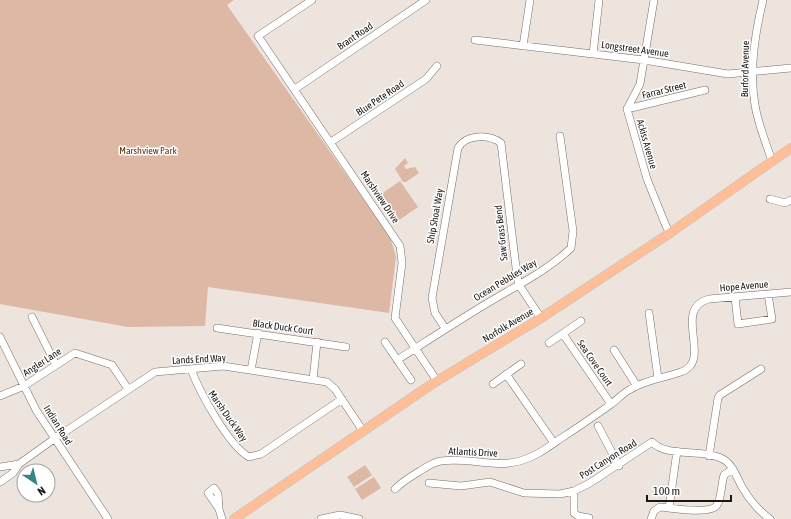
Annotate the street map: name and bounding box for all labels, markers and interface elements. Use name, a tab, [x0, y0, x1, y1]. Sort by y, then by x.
street label: Brant Road	[335, 20, 375, 52]
street label: Longstreet Avenue	[601, 39, 670, 59]
street label: Burford Avenue	[739, 40, 751, 97]
street label: Blue Pete Road	[354, 78, 406, 118]
street label: Farrar Street	[641, 79, 687, 101]
street label: Ackiss Avenue	[635, 118, 659, 171]
park label: Marshview Park	[119, 145, 177, 156]
street label: Marshview Drive	[359, 169, 402, 225]
street label: Ship Shoal Way	[425, 188, 445, 244]
street label: Saw Grass Bend	[493, 204, 509, 262]
street label: Ocean Pebbles Way	[472, 257, 538, 303]
street label: Hope Avenue	[719, 278, 769, 294]
street label: Norfolk Avenue	[481, 305, 536, 344]
street label: Black Duck Court	[252, 317, 314, 337]
street label: Sea Cove Court	[575, 338, 615, 388]
street label: Angler Lane	[21, 345, 64, 378]
street label: Lands End Way	[172, 352, 226, 366]
street label: Marsh Duck Way	[206, 388, 250, 444]
street label: Indian Road	[42, 403, 75, 447]
street label: Post Canyon Road	[577, 437, 639, 481]
street label: Atlantis Drive	[448, 445, 498, 459]
north arrow	[16, 463, 56, 503]
scale bar	[647, 477, 731, 503]
text: N	[36, 484, 48, 498]
text: 100 m	[653, 484, 680, 498]

